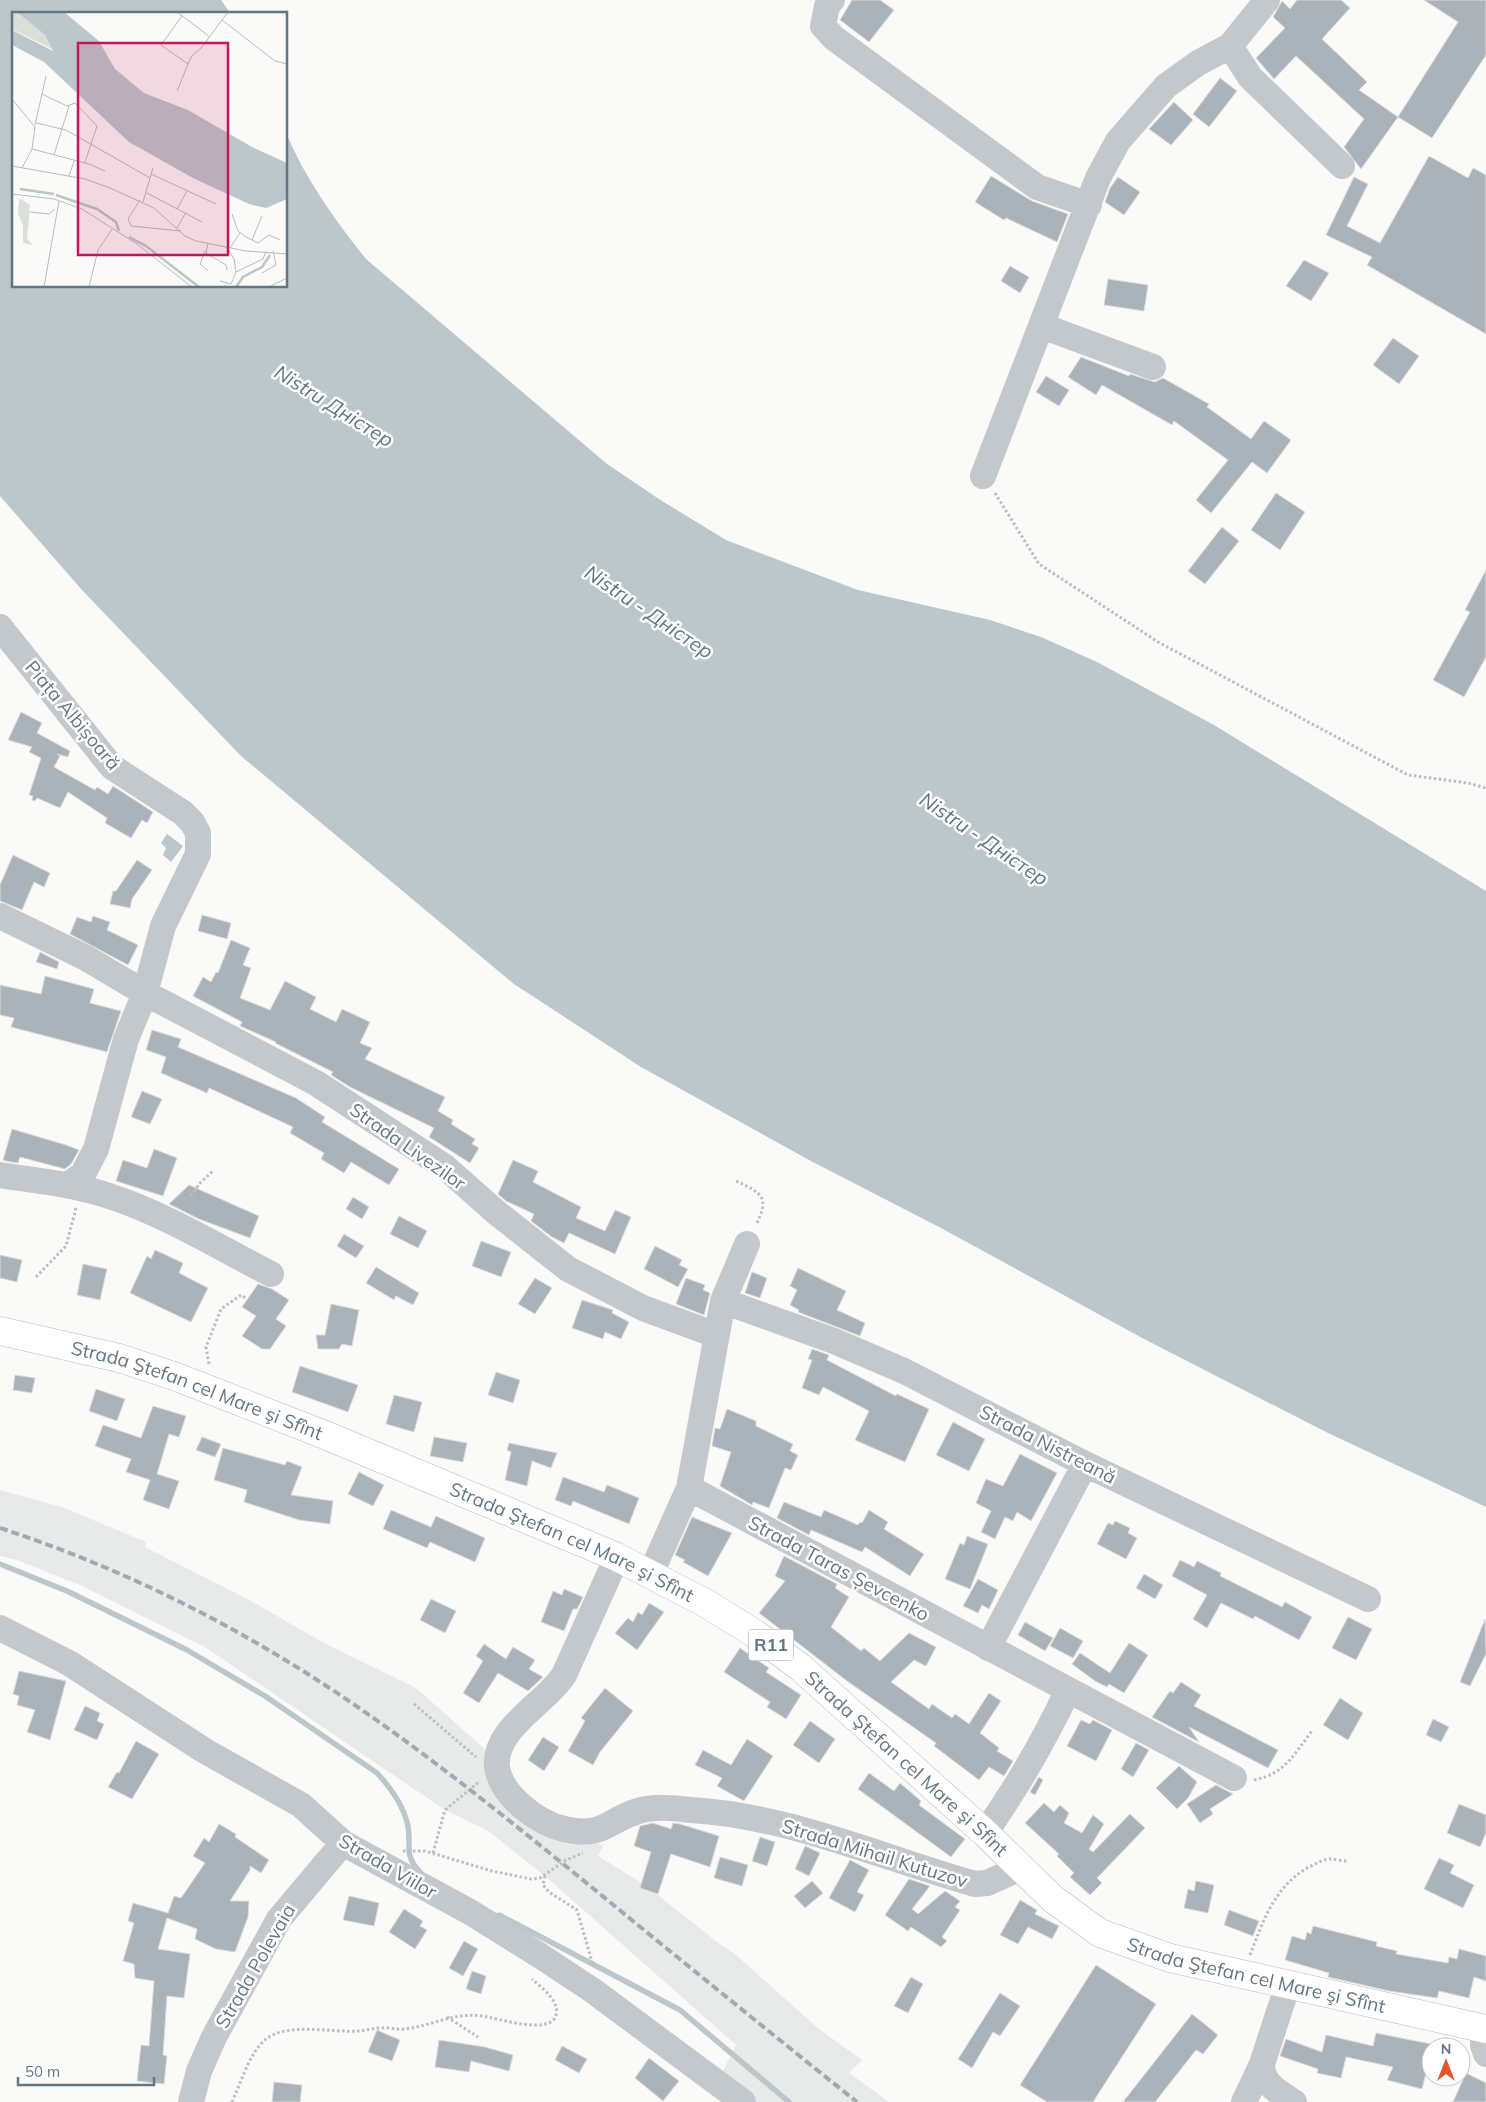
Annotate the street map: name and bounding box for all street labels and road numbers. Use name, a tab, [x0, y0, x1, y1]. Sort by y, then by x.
street label: Piața Albișoară	[19, 655, 126, 775]
street label: Strada Livezilor	[345, 1097, 471, 1195]
street label: Strada Ştefan cel Mare şi Sfînt	[69, 1336, 327, 1445]
street label: Strada Nistreană	[976, 1399, 1120, 1489]
street label: Strada Ştefan cel Mare şi Sfînt	[446, 1476, 698, 1607]
street label: Strada Taras Șevcenko	[744, 1510, 934, 1627]
road number: R11	[748, 1630, 794, 1660]
street label: Strada Ştefan cel Mare şi Sfînt	[800, 1665, 1013, 1861]
street label: Strada Mihail Kutuzov	[779, 1813, 971, 1893]
street label: Strada Viilor	[335, 1828, 441, 1904]
street label: Strada Polevaia	[210, 1900, 300, 2032]
street label: Strada Ştefan cel Mare şi Sfînt	[1124, 1932, 1388, 2018]

